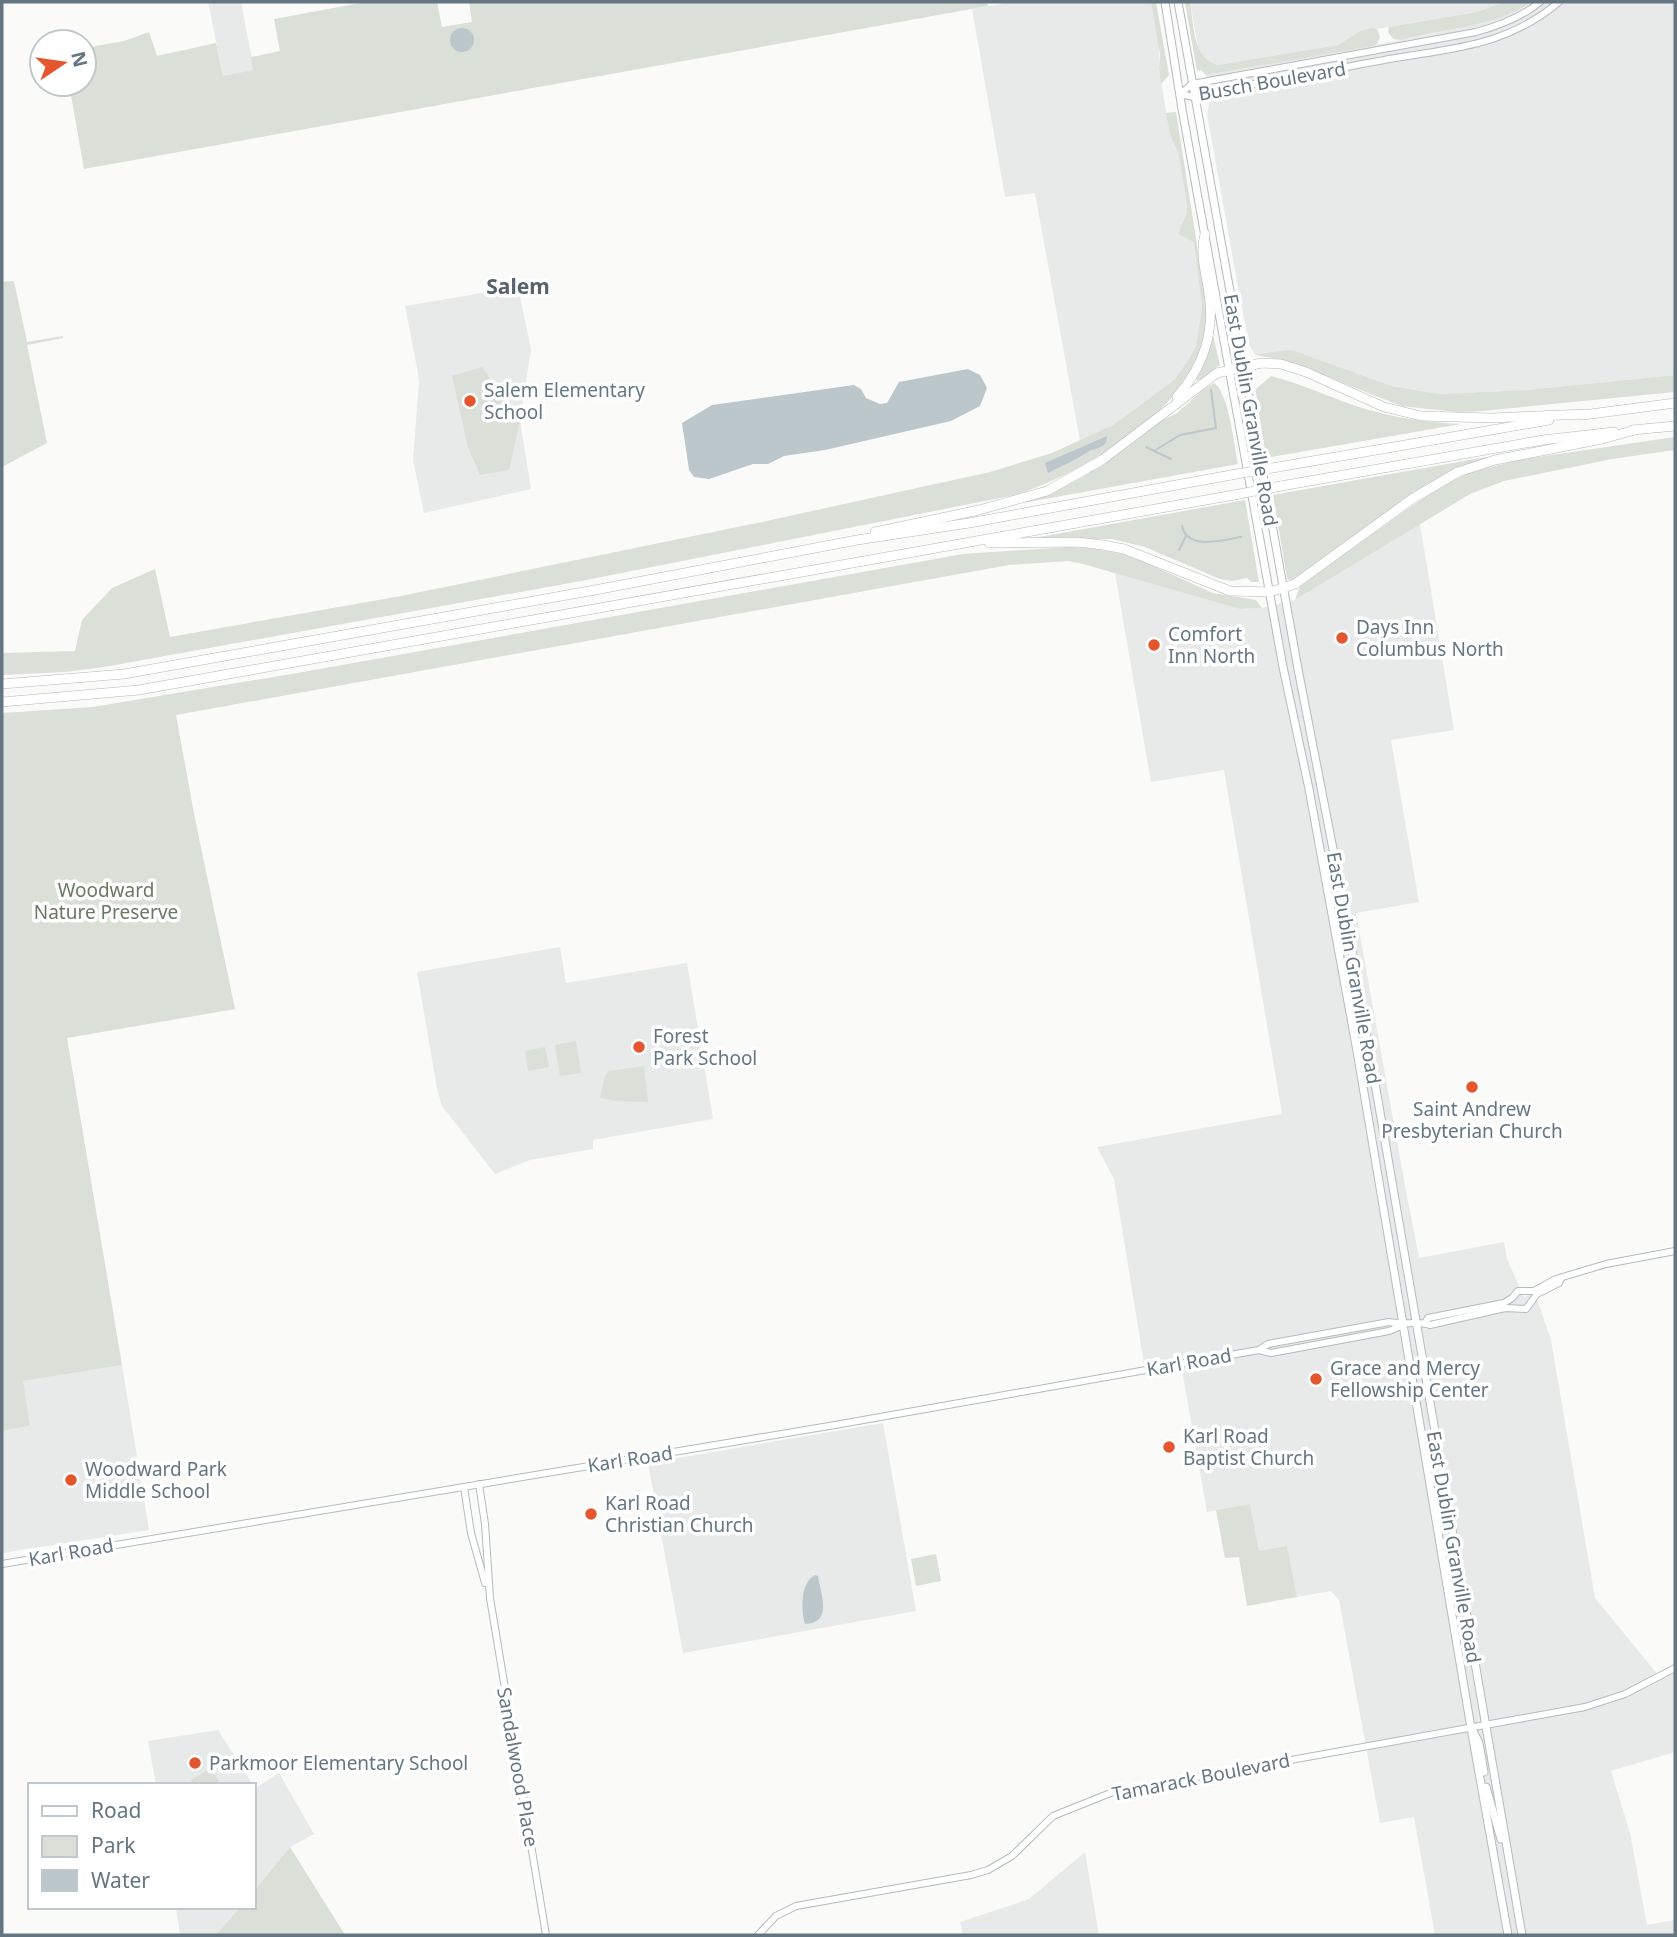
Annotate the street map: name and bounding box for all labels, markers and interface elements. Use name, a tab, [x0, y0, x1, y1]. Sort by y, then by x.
north arrow	[28, 28, 98, 98]
text: N	[65, 49, 94, 70]
street label: Busch Boulevard	[1196, 55, 1348, 107]
district label: Salem	[486, 272, 550, 300]
street label: East Dublin Granville Road	[1218, 292, 1284, 528]
place label: Salem Elementary School	[484, 377, 645, 425]
marker: Salem Elementary School	[462, 393, 478, 409]
place label: Days Inn Columbus North	[1356, 614, 1504, 662]
place label: Comfort Inn North	[1168, 621, 1255, 669]
marker: Days Inn Columbus North	[1334, 630, 1350, 646]
marker: Comfort Inn North	[1146, 637, 1162, 653]
street label: East Dublin Granville Road	[1321, 850, 1387, 1086]
park label: Woodward Nature Preserve	[34, 877, 178, 925]
place label: Forest Park School	[653, 1023, 757, 1071]
marker: Forest Park School	[631, 1039, 647, 1055]
marker: Saint Andrew Presbyterian Church	[1464, 1079, 1480, 1095]
place label: Saint Andrew Presbyterian Church	[1381, 1096, 1563, 1144]
street label: Karl Road	[1145, 1342, 1233, 1382]
place label: Grace and Mercy Fellowship Center	[1330, 1355, 1489, 1403]
marker: Grace and Mercy Fellowship Center	[1308, 1371, 1324, 1387]
place label: Karl Road Baptist Church	[1183, 1423, 1314, 1471]
street label: East Dublin Granville Road	[1421, 1429, 1487, 1665]
street label: Karl Road	[586, 1439, 674, 1479]
marker: Karl Road Baptist Church	[1161, 1439, 1177, 1455]
place label: Woodward Park Middle School	[85, 1456, 227, 1504]
marker: Woodward Park Middle School	[63, 1472, 79, 1488]
place label: Karl Road Christian Church	[605, 1490, 754, 1538]
marker: Karl Road Christian Church	[583, 1506, 599, 1522]
street label: Karl Road	[27, 1532, 115, 1572]
street label: Sandalwood Place	[491, 1685, 545, 1849]
street label: Tamarack Boulevard	[1110, 1747, 1292, 1807]
place label: Parkmoor Elementary School	[209, 1750, 468, 1776]
marker: Parkmoor Elementary School	[187, 1755, 203, 1771]
legend	[28, 1783, 256, 1909]
text: Road	[91, 1796, 141, 1824]
text: Park	[91, 1831, 136, 1859]
text: Water	[91, 1866, 150, 1894]

